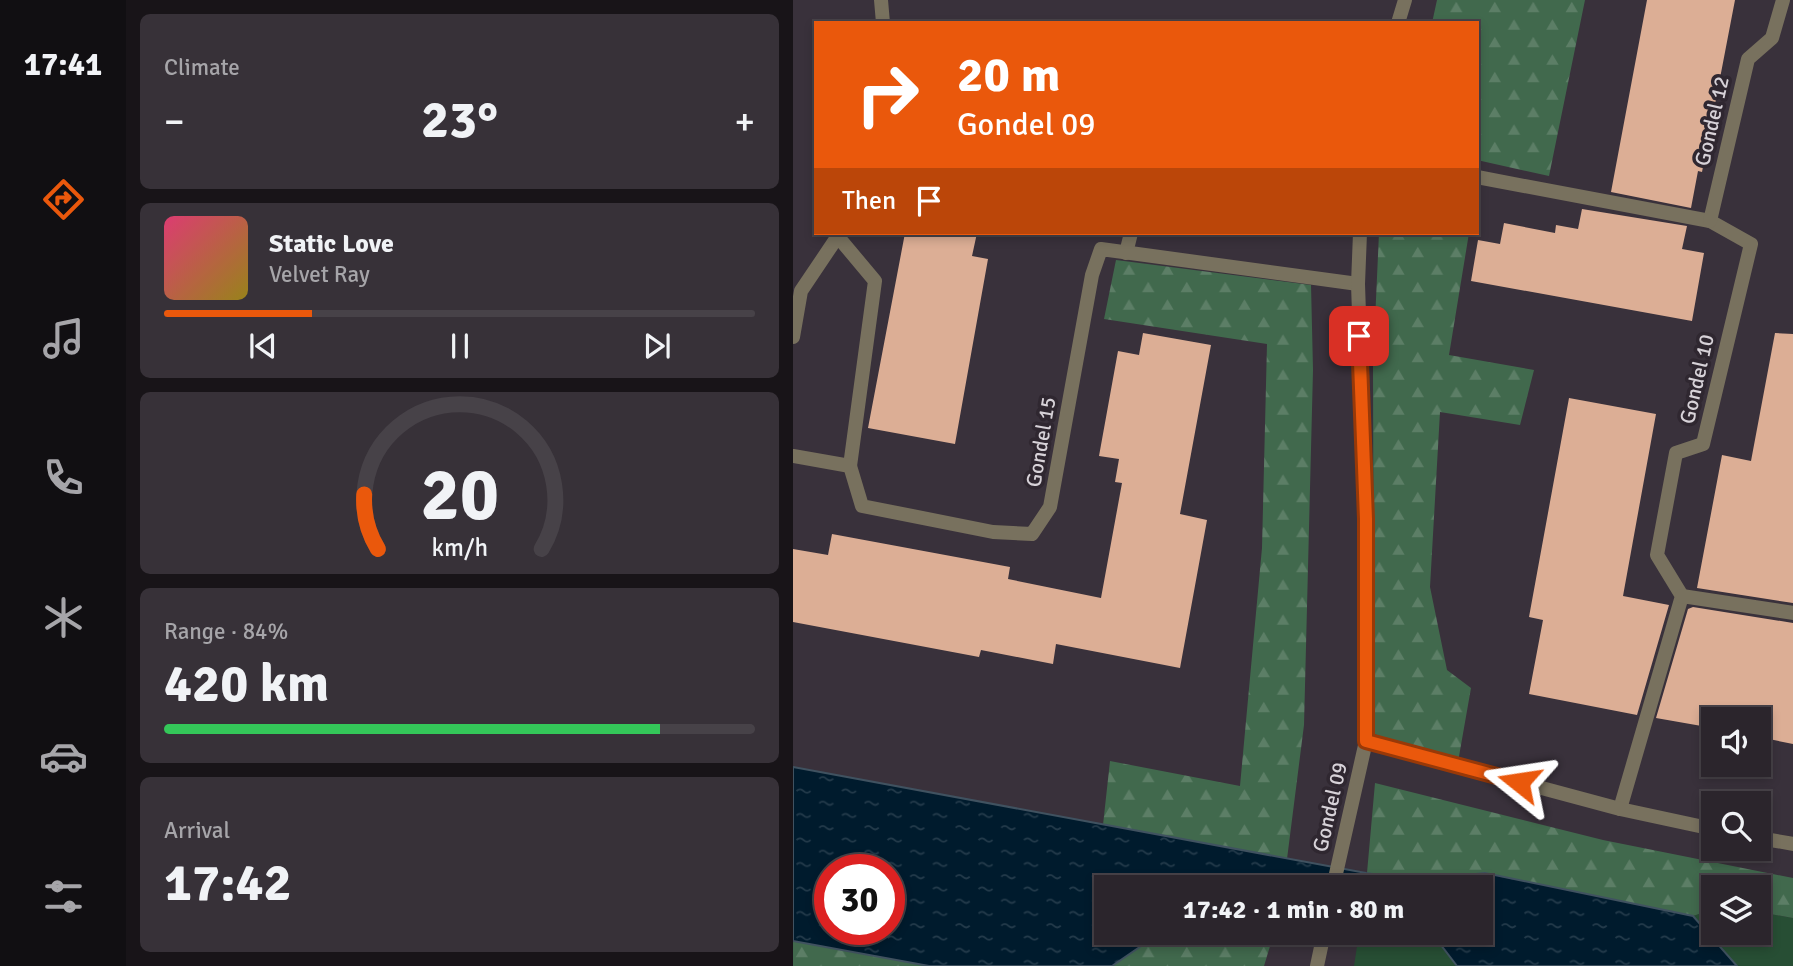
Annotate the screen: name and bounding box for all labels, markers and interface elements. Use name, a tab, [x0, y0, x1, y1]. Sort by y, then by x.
text: 17:41	[24, 45, 102, 84]
text: 20 m	[957, 45, 1060, 105]
icon: right	[842, 49, 933, 140]
text: Climate	[164, 53, 240, 82]
street label: Gondel 12	[1689, 74, 1735, 168]
text: 23°	[421, 88, 498, 152]
text: −	[164, 98, 185, 145]
text: +	[734, 98, 755, 145]
text: Gondel 09	[957, 105, 1096, 144]
icon: directions	[39, 175, 88, 224]
icon: arrive	[910, 182, 948, 220]
text: Then	[842, 185, 896, 217]
text: Static Love	[269, 228, 394, 260]
text: Velvet Ray	[269, 260, 370, 289]
pin	[1329, 306, 1389, 366]
icon: music	[39, 314, 88, 363]
icon: arrive	[1340, 317, 1378, 355]
icon: previous	[244, 327, 282, 365]
icon: pause	[441, 327, 479, 365]
icon: next	[638, 327, 676, 365]
street label: Gondel 10	[1674, 332, 1720, 426]
street label: Gondel 15	[1020, 395, 1062, 489]
text: 20	[420, 451, 499, 540]
icon: phone	[39, 453, 88, 502]
text: km/h	[431, 532, 488, 563]
icon: climate	[39, 593, 88, 642]
text: Range · 84%	[164, 617, 288, 646]
text: 420 km	[164, 652, 329, 716]
map controls	[1701, 707, 1771, 945]
button: sound	[1701, 707, 1771, 777]
icon: car	[39, 732, 88, 781]
position arrow	[1482, 745, 1556, 819]
street label: Gondel 09	[1307, 760, 1353, 854]
button: search	[1701, 791, 1771, 861]
text: Arrival	[164, 816, 230, 845]
text: 17:42	[164, 851, 292, 915]
speed limit sign: 30	[814, 854, 905, 945]
icon: filters	[39, 872, 88, 921]
button: layers	[1701, 875, 1771, 945]
text: 17:42 · 1 min · 80 m	[1183, 894, 1404, 926]

